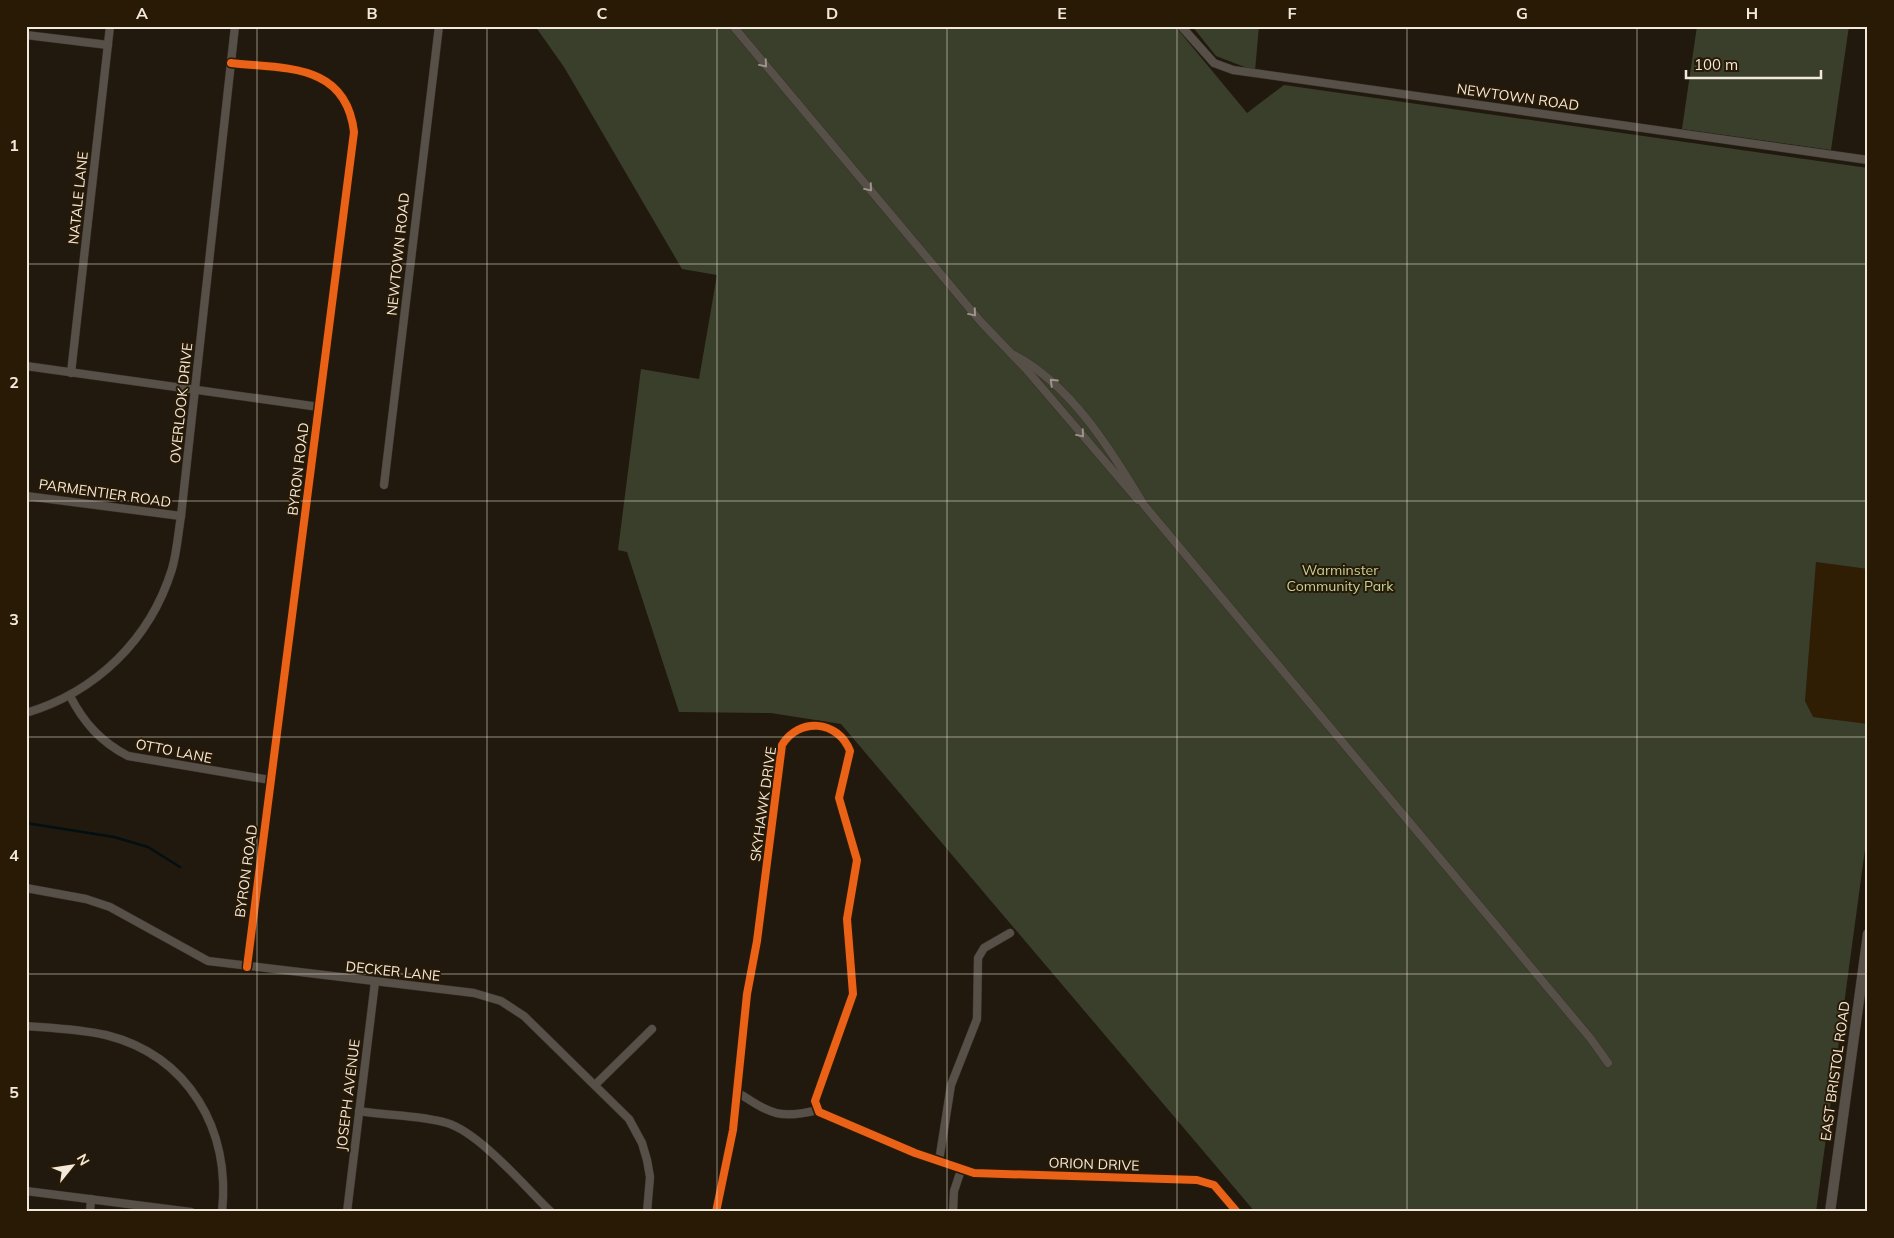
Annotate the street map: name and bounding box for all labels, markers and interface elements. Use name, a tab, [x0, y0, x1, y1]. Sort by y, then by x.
text: A	[136, 3, 148, 23]
text: B	[366, 3, 378, 23]
text: C	[597, 3, 608, 23]
text: D	[826, 3, 838, 23]
text: E	[1057, 3, 1067, 23]
text: F	[1287, 3, 1297, 23]
text: G	[1516, 3, 1528, 23]
text: H	[1746, 3, 1758, 23]
scale bar	[1686, 48, 1822, 80]
text: 100 m	[1694, 55, 1738, 74]
one-way arrow	[759, 58, 768, 67]
street label: NEWTOWN ROAD	[1456, 79, 1580, 115]
text: 1	[9, 135, 19, 155]
street label: NATALE LANE	[64, 151, 92, 245]
one-way arrow	[863, 182, 871, 191]
street label: NEWTOWN ROAD	[383, 192, 413, 316]
one-way arrow	[968, 307, 977, 316]
street label: OVERLOOK DRIVE	[166, 342, 196, 464]
text: 2	[9, 372, 19, 392]
one-way arrow	[1049, 379, 1058, 388]
street label: BYRON ROAD	[283, 421, 313, 517]
one-way arrow	[1075, 428, 1084, 437]
street label: PARMENTIER ROAD	[38, 475, 172, 511]
park label: Warminster Community Park	[1287, 561, 1394, 595]
text: 3	[9, 609, 19, 629]
street label: OTTO LANE	[134, 735, 214, 767]
street label: SKYHAWK DRIVE	[746, 745, 780, 863]
street label: BYRON ROAD	[231, 823, 261, 919]
text: 4	[9, 845, 19, 865]
street label: DECKER LANE	[345, 957, 441, 985]
street label: EAST BRISTOL ROAD	[1816, 1000, 1854, 1142]
street label: JOSEPH AVENUE	[332, 1038, 364, 1152]
text: 5	[9, 1082, 19, 1102]
north arrow	[48, 1140, 98, 1190]
text: N	[73, 1150, 94, 1169]
street label: ORION DRIVE	[1048, 1153, 1140, 1175]

